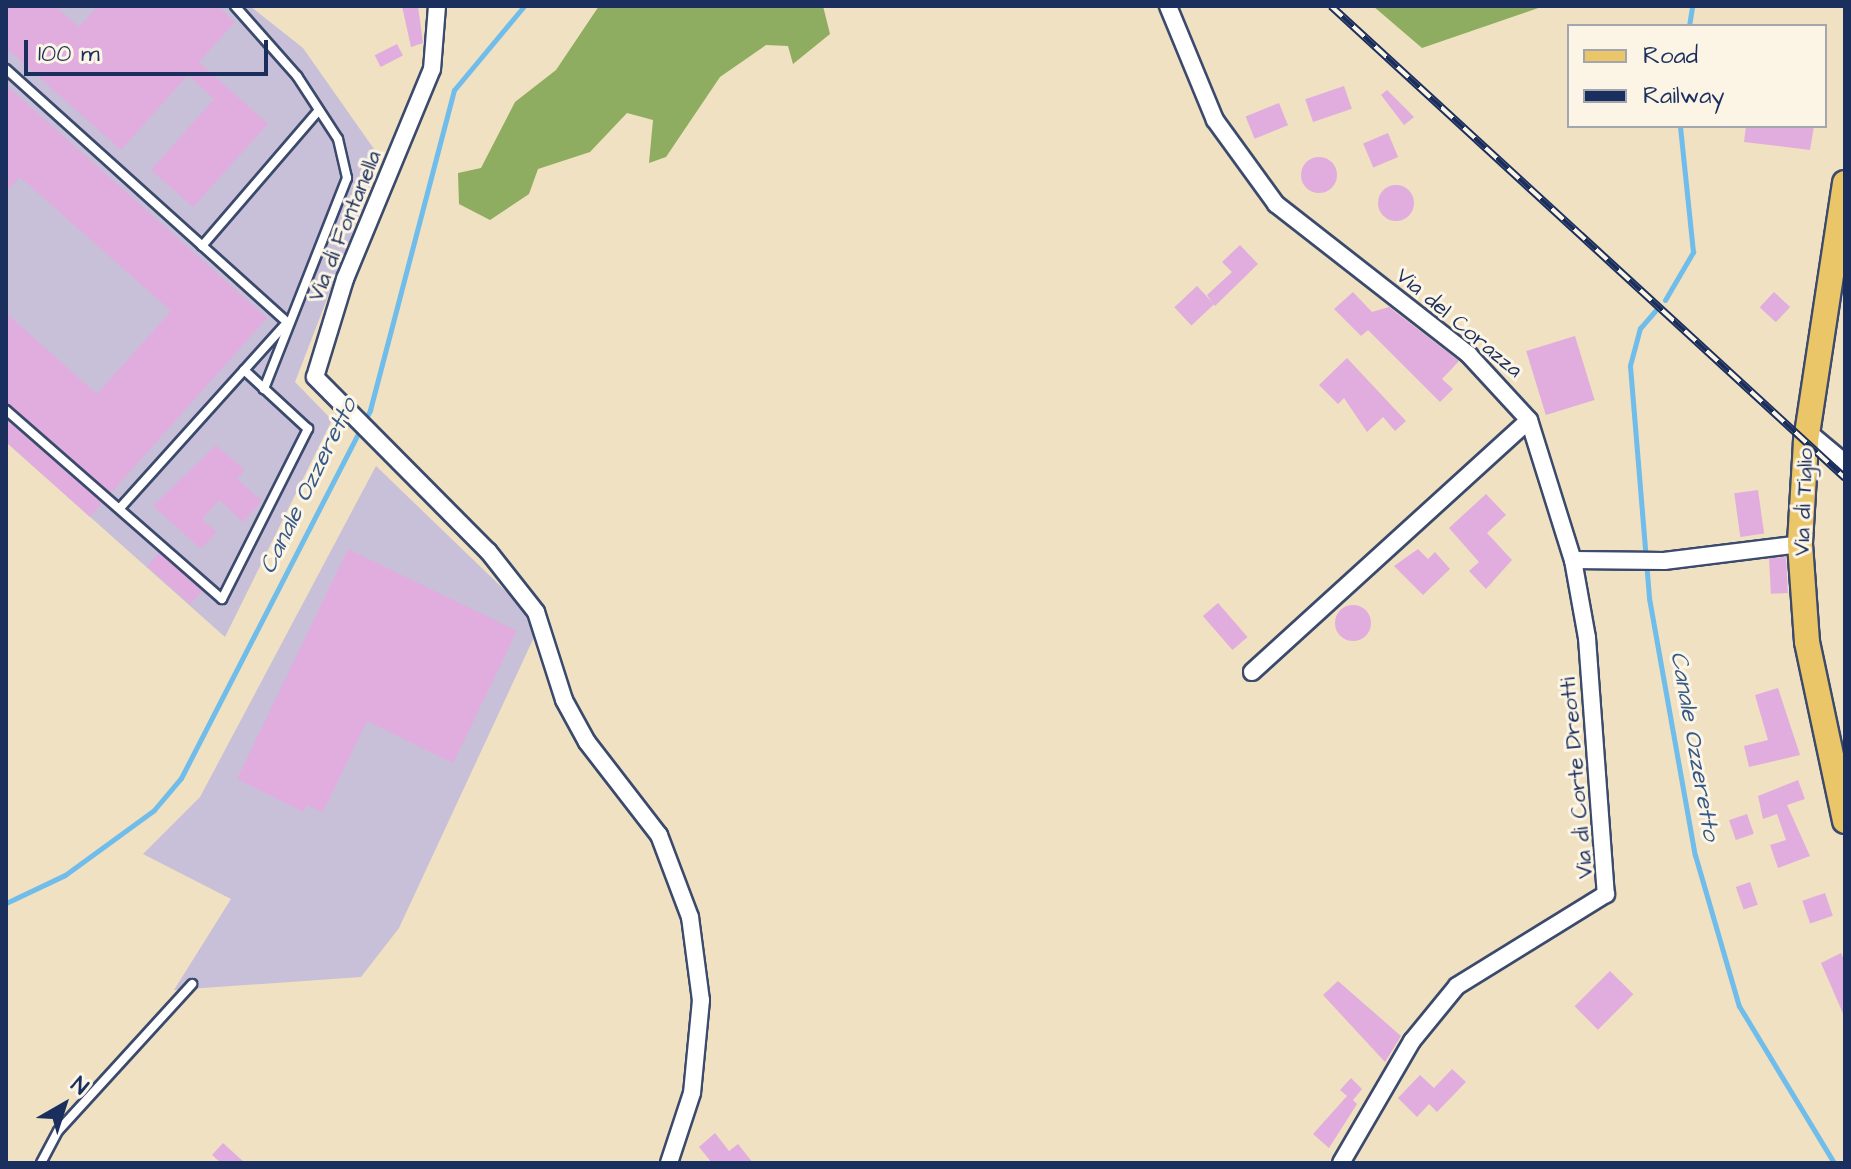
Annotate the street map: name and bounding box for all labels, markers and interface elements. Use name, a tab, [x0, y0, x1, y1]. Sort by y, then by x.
scale bar	[28, 24, 272, 74]
legend	[1567, 24, 1827, 128]
text: 100 m	[38, 37, 100, 71]
text: Road	[1643, 39, 1698, 73]
text: Railway	[1643, 79, 1725, 113]
street label: Via di Fontanella	[303, 147, 387, 305]
street label: Via del Corazza	[1390, 262, 1528, 384]
water label: Canale Ozzeretto	[254, 394, 364, 578]
street label: Via di Tiglio	[1789, 448, 1819, 556]
water label: Canale Ozzeretto	[1663, 649, 1725, 843]
street label: Via di Corte Dreotti	[1555, 676, 1599, 880]
north arrow	[24, 1065, 104, 1145]
text: N	[64, 1070, 95, 1102]

